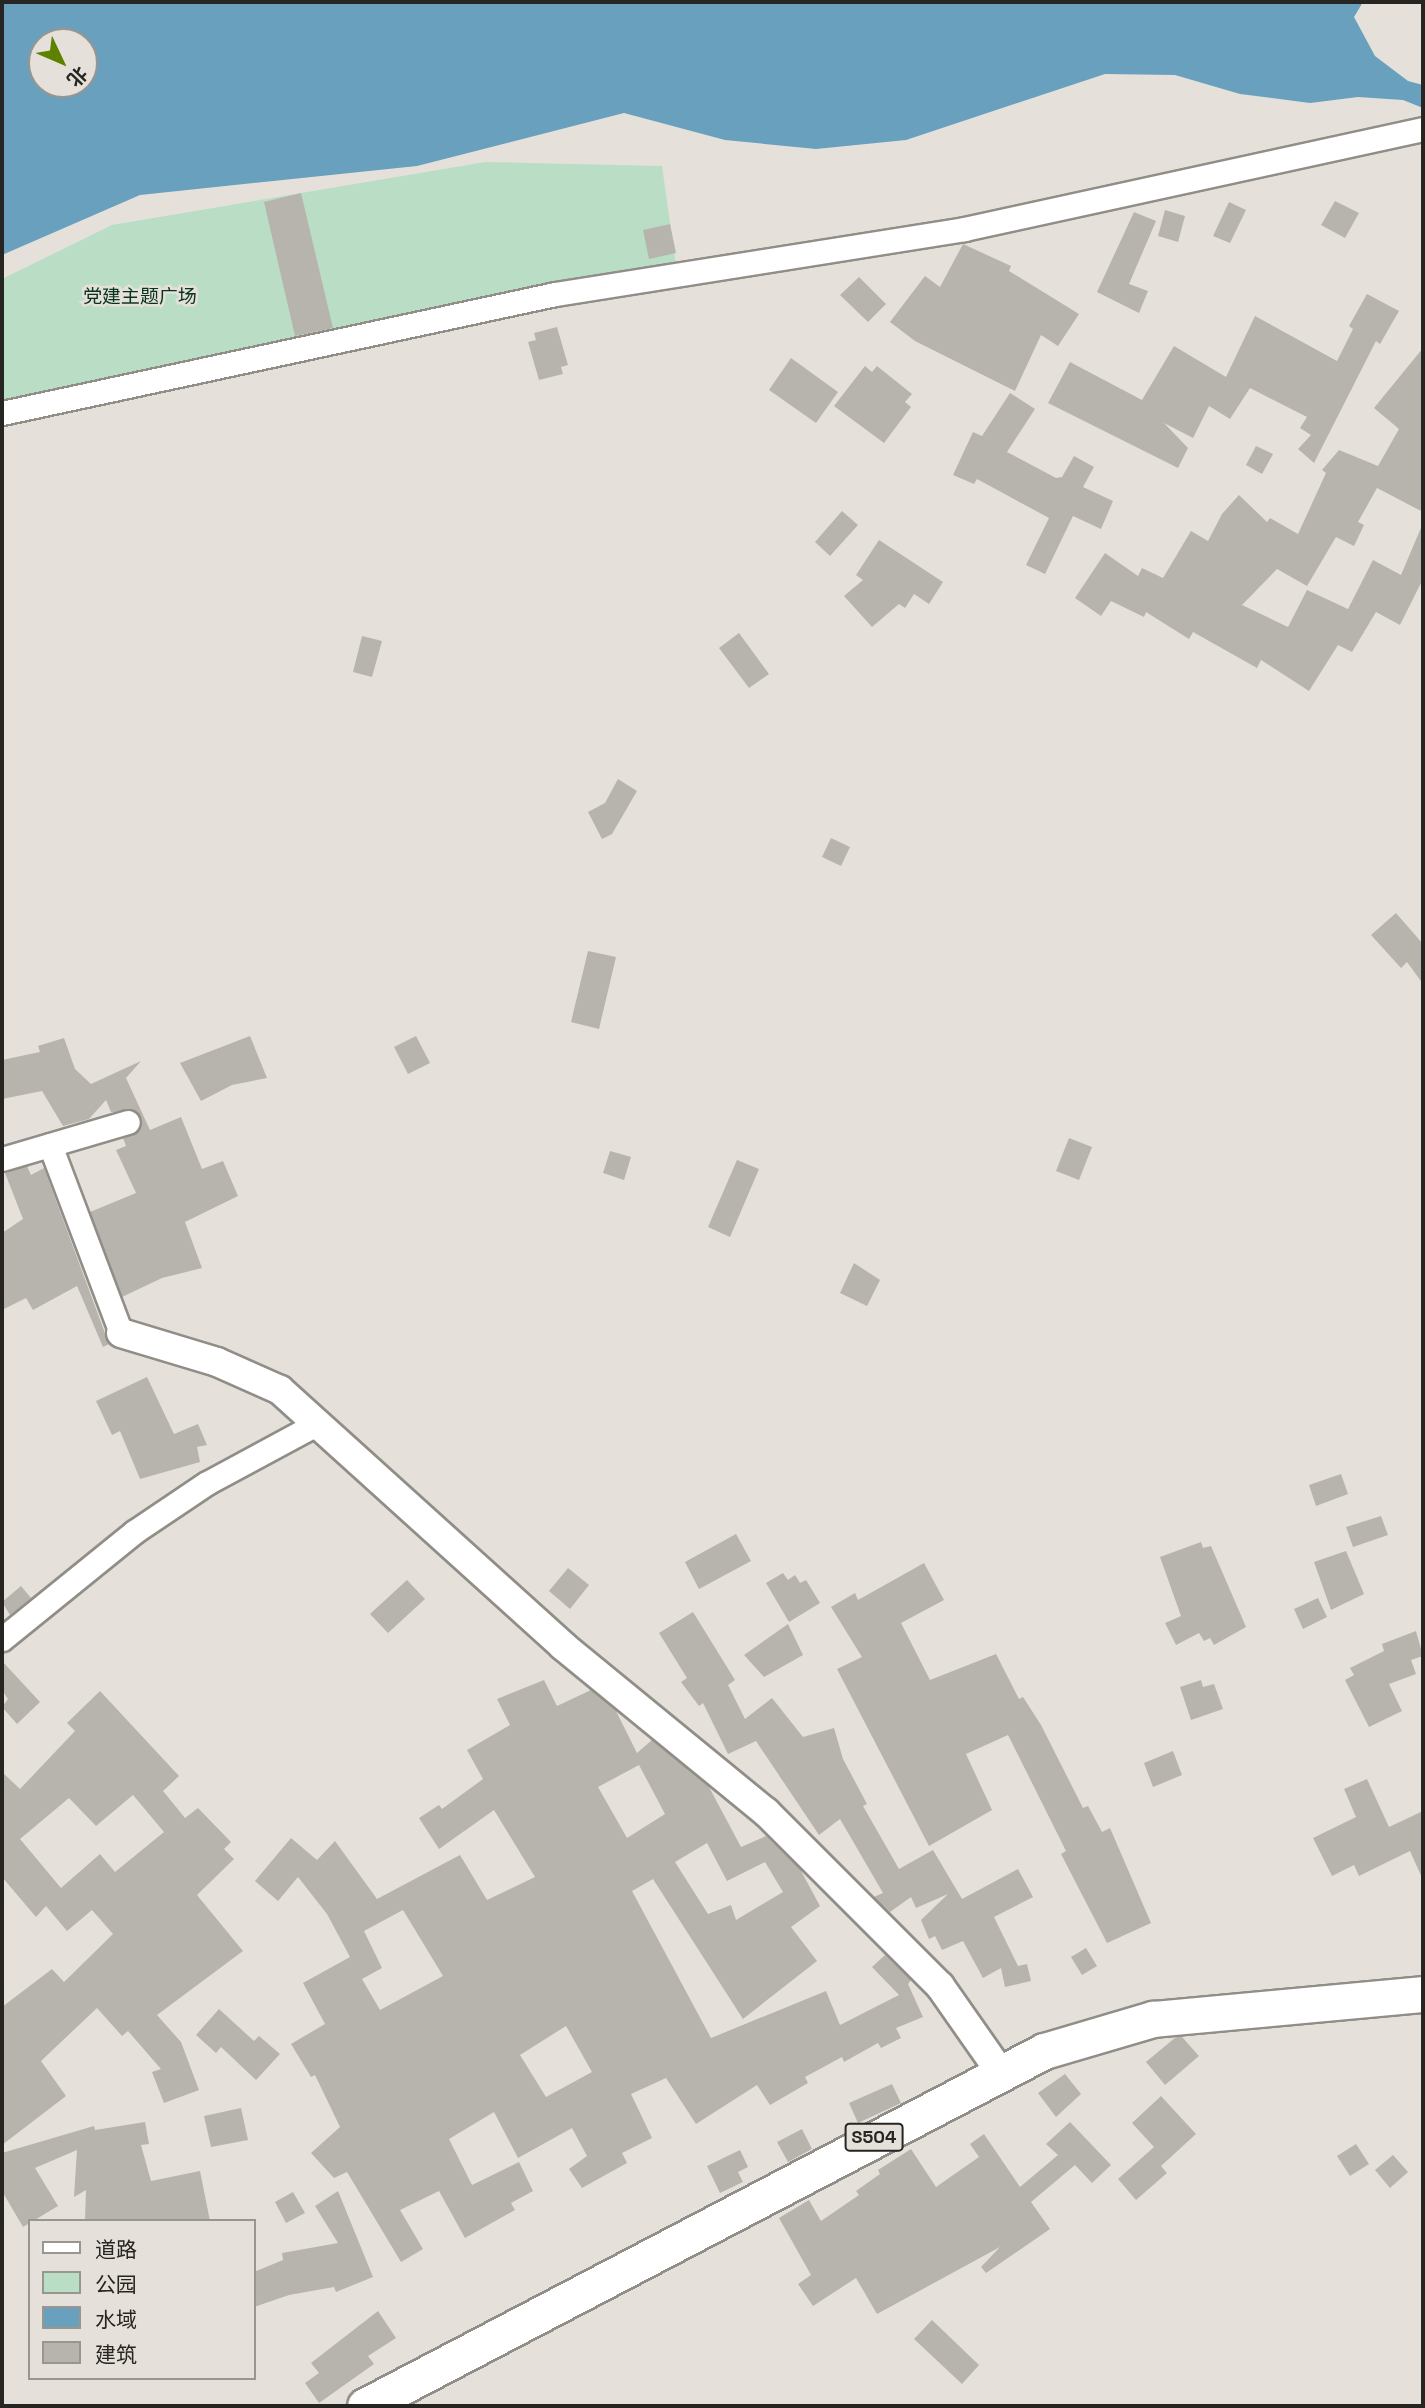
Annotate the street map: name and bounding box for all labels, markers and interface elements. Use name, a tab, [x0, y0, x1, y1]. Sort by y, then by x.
north arrow	[28, 28, 98, 98]
text: 北	[61, 61, 93, 92]
park label: 党建主题广场	[83, 286, 197, 308]
road number: S504	[844, 2122, 904, 2152]
legend	[28, 2219, 256, 2380]
text: 道路	[95, 2236, 137, 2263]
text: 公园	[95, 2271, 137, 2298]
text: 水域	[95, 2306, 137, 2333]
text: 建筑	[95, 2341, 137, 2368]

